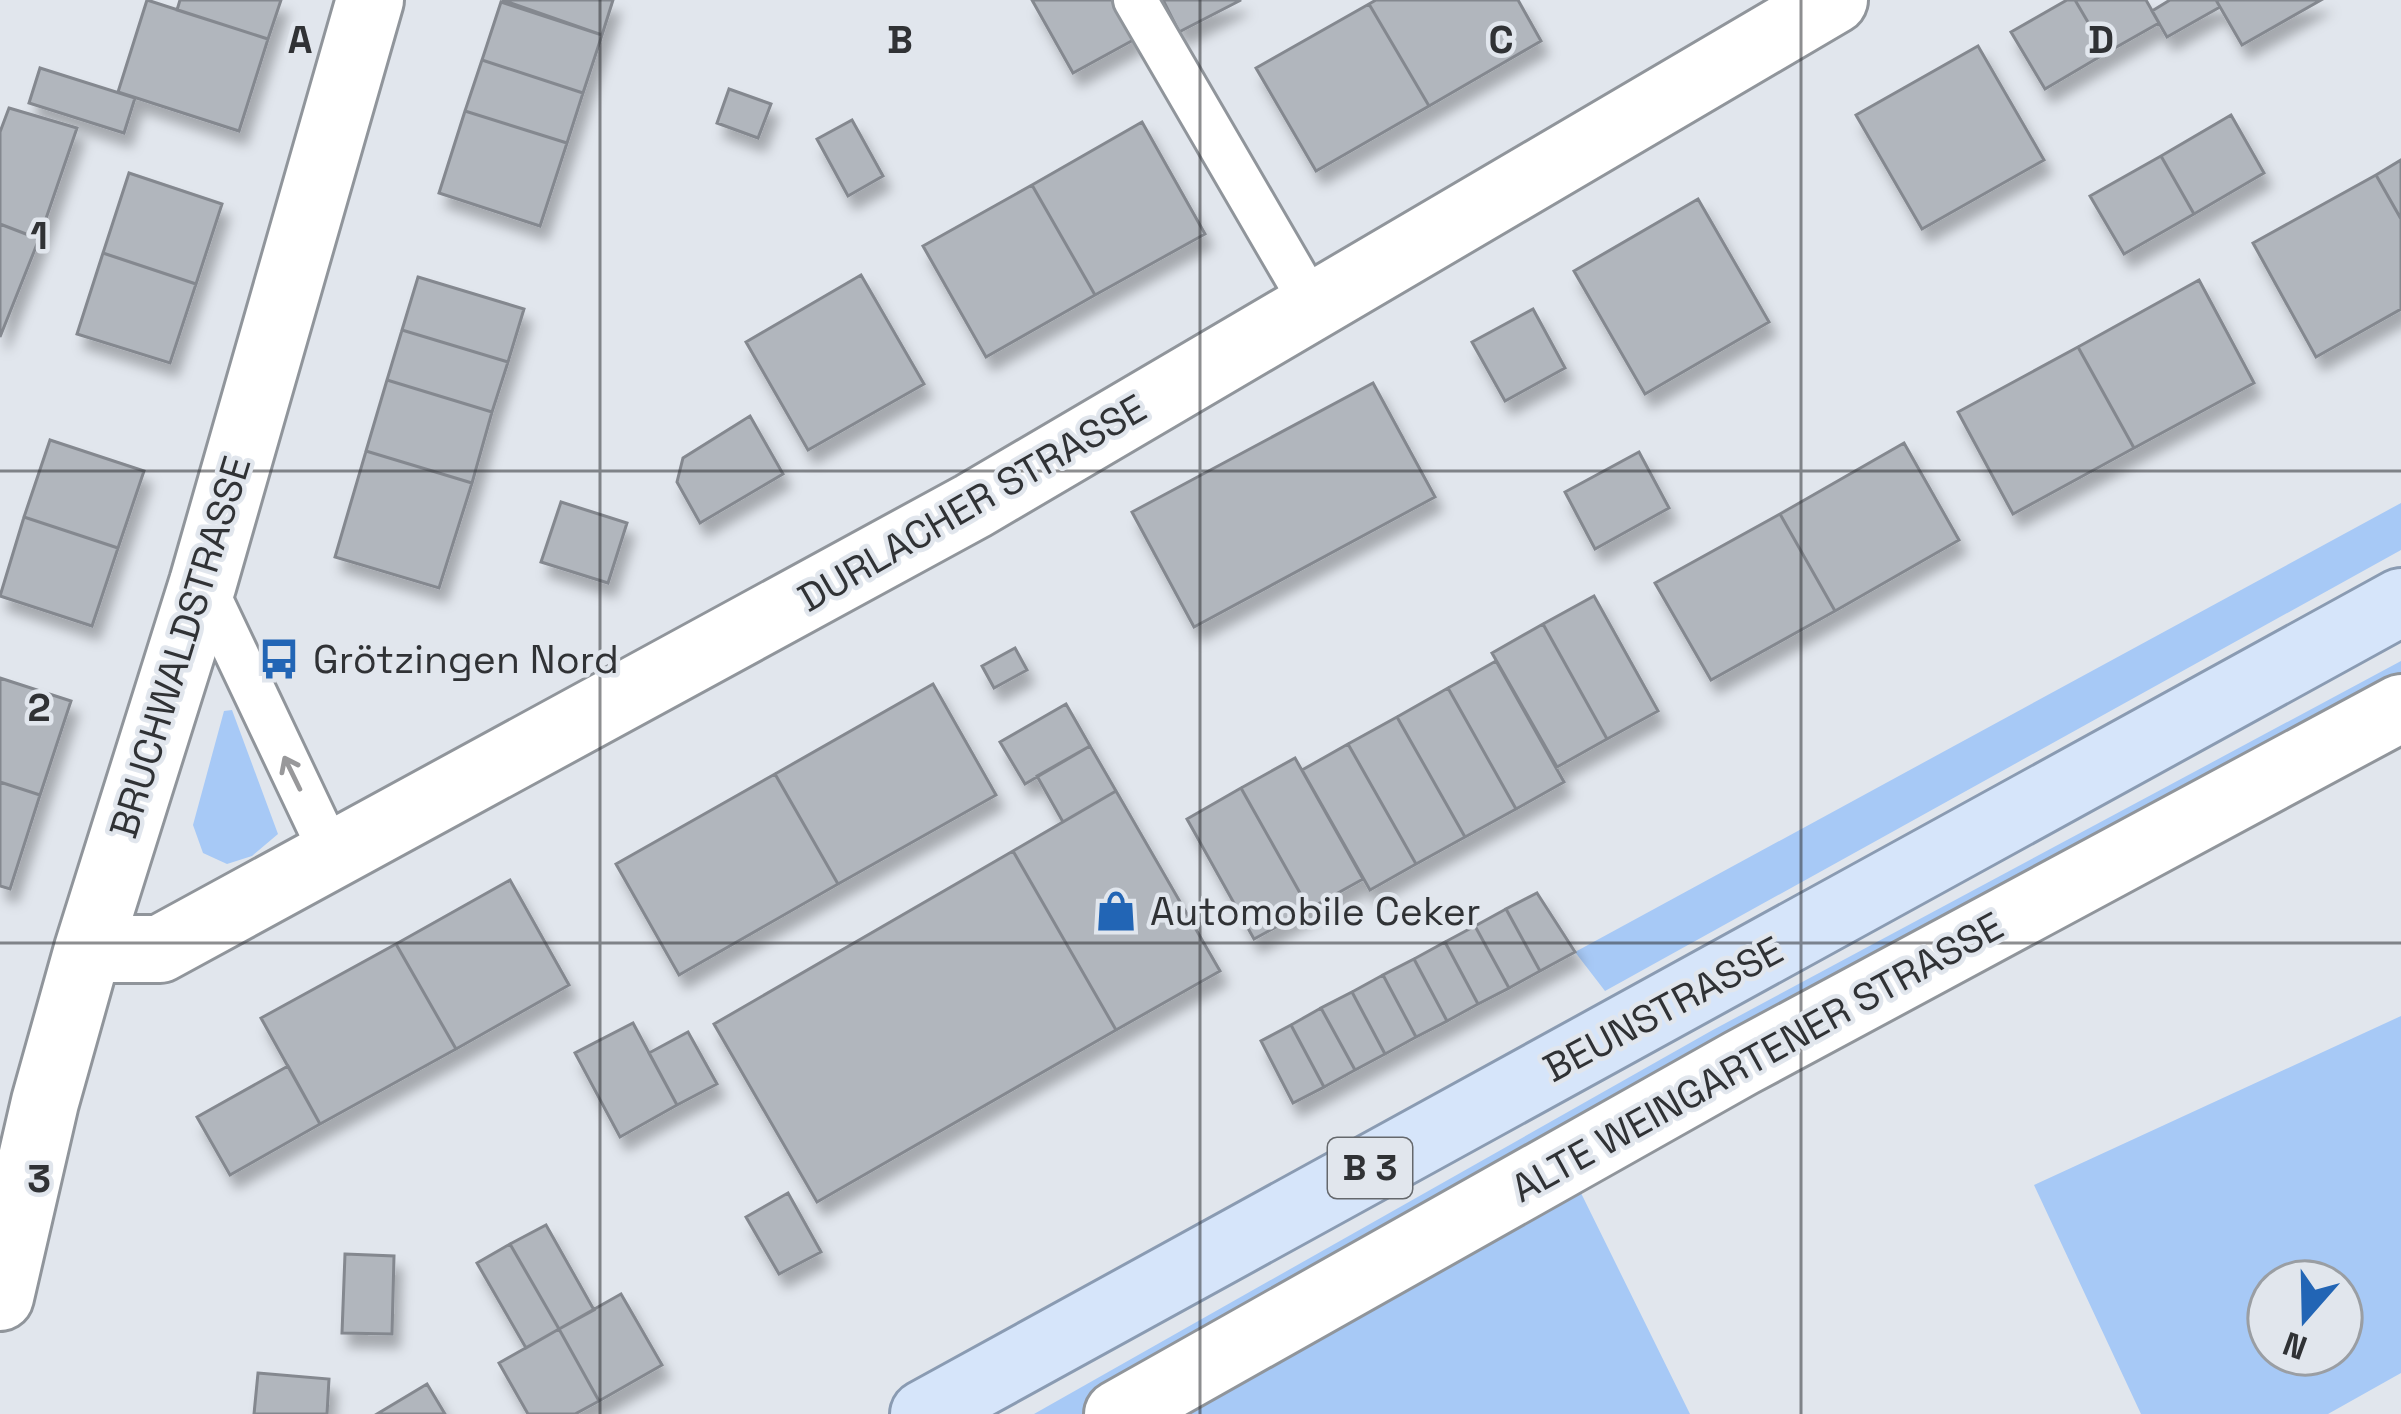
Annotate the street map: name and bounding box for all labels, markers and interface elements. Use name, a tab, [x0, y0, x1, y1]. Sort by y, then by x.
text: A	[288, 15, 313, 64]
text: B	[887, 15, 913, 64]
text: C	[1488, 15, 1514, 64]
text: D	[2088, 15, 2114, 64]
text: 1	[30, 211, 48, 260]
street label: DURLACHER STRASSE	[789, 383, 1155, 623]
street label: BRUCHWALDSTRASSE	[99, 450, 261, 844]
place label: Grötzingen Nord	[313, 635, 619, 684]
bus stop icon: Grötzingen Nord	[256, 636, 302, 682]
text: 2	[27, 683, 51, 732]
one-way arrow	[279, 755, 302, 791]
place label: Automobile Ceker	[1150, 887, 1481, 936]
shop icon: Automobile Ceker	[1093, 888, 1139, 934]
street label: ALTE WEINGARTENER STRASSE	[1502, 901, 2012, 1213]
street label: BEUNSTRASSE	[1535, 925, 1791, 1093]
road number: B 3	[1328, 1138, 1412, 1198]
text: 3	[27, 1154, 51, 1203]
north arrow	[2245, 1258, 2365, 1378]
text: N	[2278, 1322, 2313, 1369]

